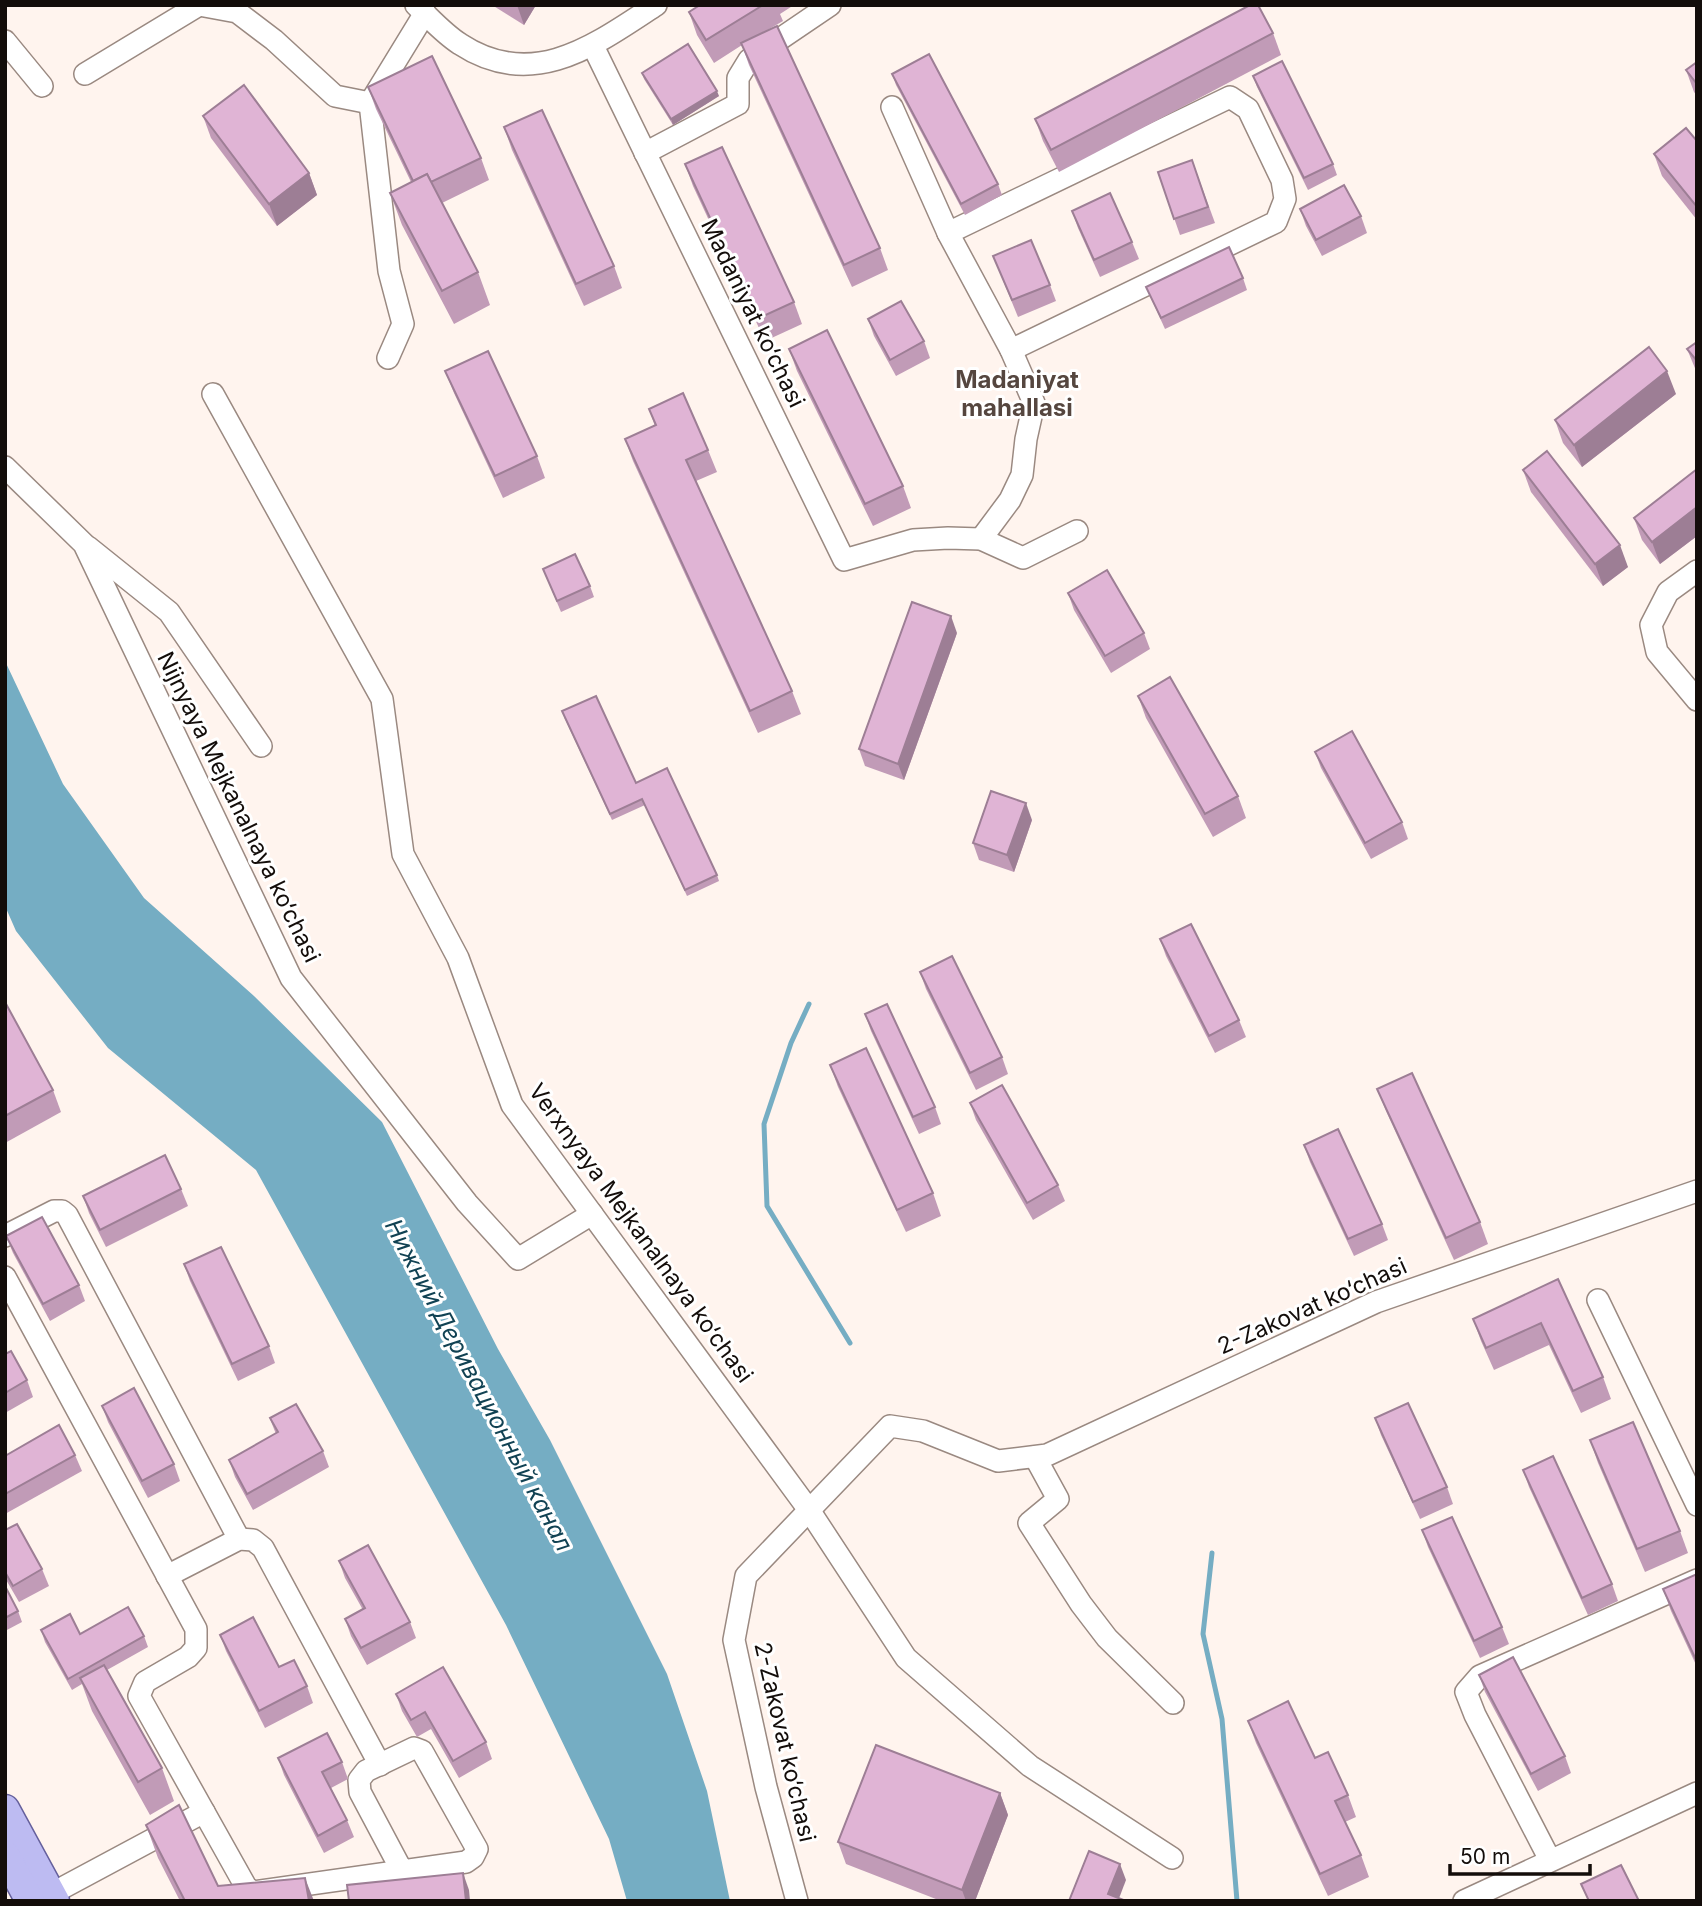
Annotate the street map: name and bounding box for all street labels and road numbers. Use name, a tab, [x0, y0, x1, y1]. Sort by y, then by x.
street label: Madaniyat ko‘chasi	[695, 214, 811, 412]
street label: Nijnyaya Mejkanalnaya ko‘chasi	[151, 647, 327, 967]
street label: Verxnyaya Mejkanalnaya ko‘chasi	[523, 1078, 759, 1388]
street label: 2-Zakovat ko‘chasi	[1213, 1252, 1411, 1360]
street label: 2-Zakovat ko‘chasi	[748, 1639, 822, 1845]

